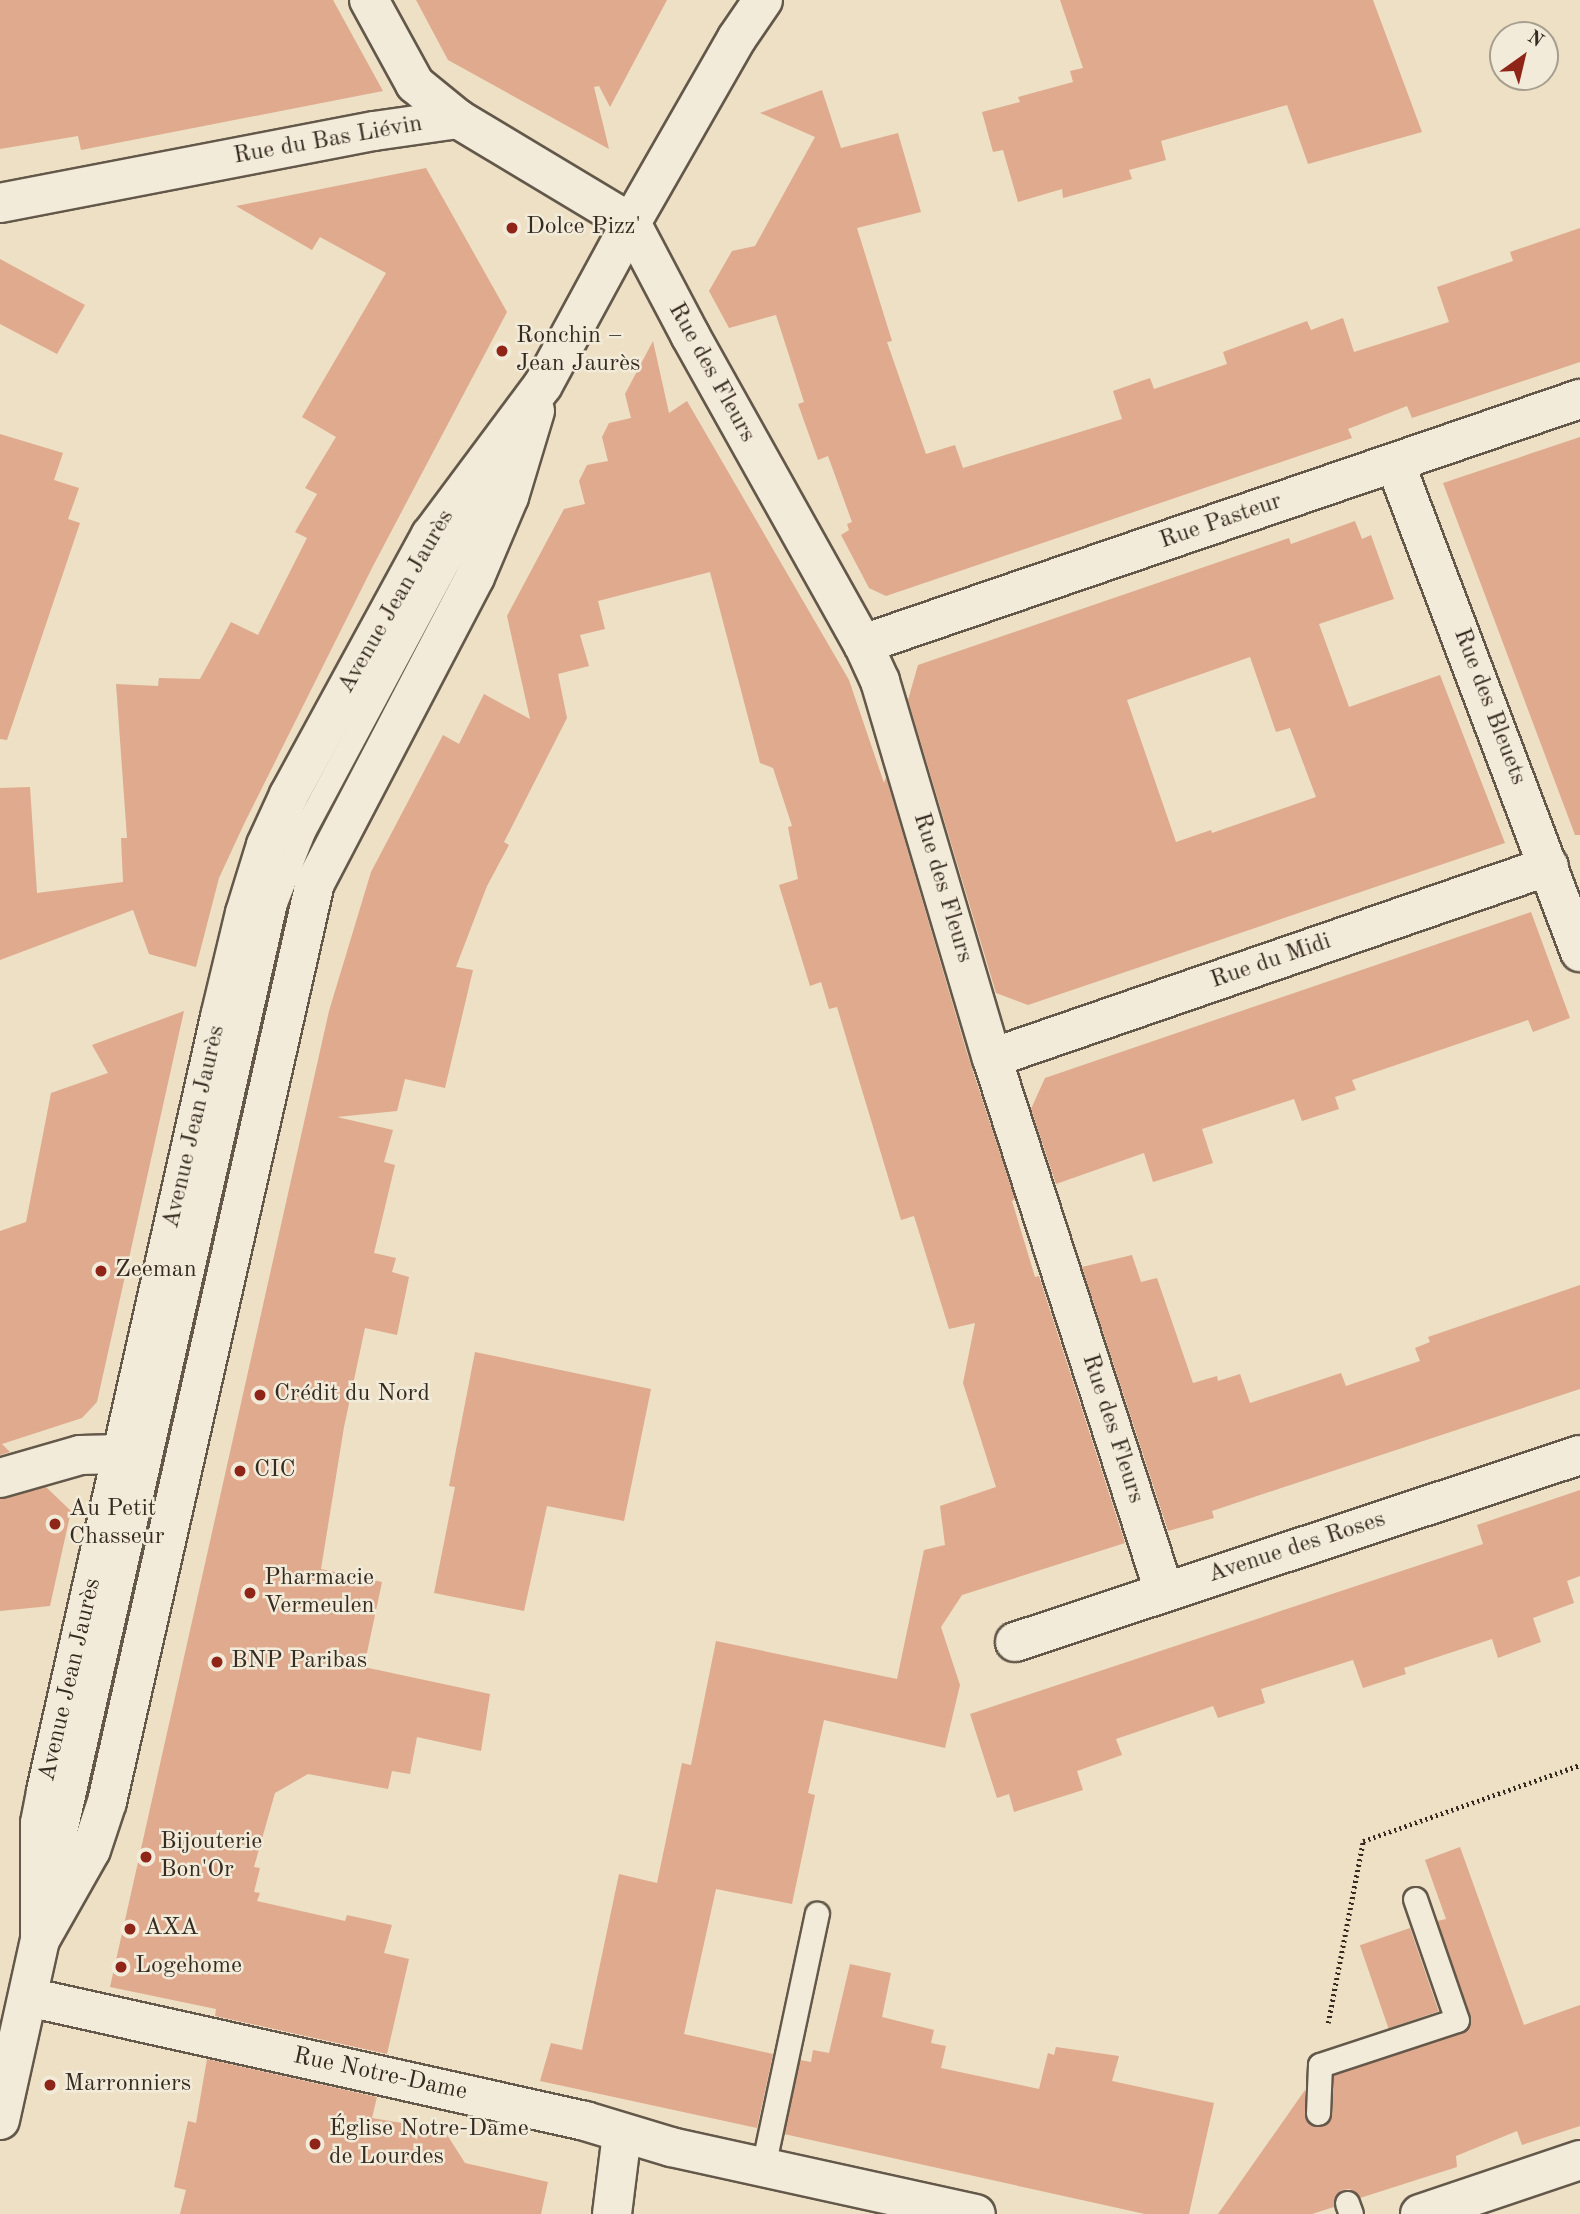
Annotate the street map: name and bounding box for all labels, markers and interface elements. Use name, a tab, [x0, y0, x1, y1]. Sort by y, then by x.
north arrow	[1489, 21, 1559, 91]
text: N	[1524, 28, 1546, 52]
street label: Rue du Bas Liévin	[231, 110, 425, 172]
place label: Dolce Pizz'	[526, 214, 641, 242]
marker: Dolce Pizz'	[504, 220, 520, 236]
street label: Rue des Fleurs	[661, 298, 761, 448]
place label: Ronchin – Jean Jaurès	[516, 323, 640, 379]
marker: Ronchin – Jean Jaurès	[494, 343, 510, 359]
street label: Rue Pasteur	[1156, 488, 1286, 556]
street label: Avenue Jean Jaurès	[333, 505, 461, 699]
street label: Rue des Bleuets	[1446, 625, 1532, 789]
street label: Rue des Fleurs	[906, 810, 978, 966]
street label: Rue du Midi	[1207, 928, 1335, 996]
street label: Avenue Jean Jaurès	[158, 1023, 232, 1231]
place label: Zeeman	[115, 1257, 197, 1285]
marker: Zeeman	[93, 1263, 109, 1279]
street label: Rue des Fleurs	[1074, 1351, 1150, 1507]
place label: Crédit du Nord	[274, 1381, 430, 1409]
marker: Crédit du Nord	[252, 1387, 268, 1403]
place label: CIC	[254, 1457, 296, 1485]
marker: CIC	[232, 1463, 248, 1479]
place label: Au Petit Chasseur	[69, 1496, 165, 1552]
street label: Avenue des Roses	[1205, 1506, 1389, 1590]
marker: Au Petit Chasseur	[47, 1516, 63, 1532]
place label: Pharmacie Vermeulen	[264, 1565, 374, 1621]
street label: Avenue Jean Jaurès	[34, 1576, 108, 1784]
marker: Pharmacie Vermeulen	[242, 1585, 258, 1601]
place label: BNP Paribas	[231, 1648, 367, 1676]
marker: BNP Paribas	[209, 1654, 225, 1670]
place label: Bijouterie Bon'Or	[160, 1829, 262, 1885]
marker: Bijouterie Bon'Or	[138, 1849, 154, 1865]
place label: AXA	[144, 1915, 199, 1943]
marker: AXA	[122, 1921, 138, 1937]
place label: Logehome	[135, 1953, 242, 1981]
marker: Logehome	[113, 1959, 129, 1975]
street label: Rue Notre-Dame	[290, 2043, 470, 2107]
place label: Marronniers	[64, 2071, 191, 2099]
marker: Marronniers	[42, 2077, 58, 2093]
place label: Église Notre-Dame de Lourdes	[329, 2116, 529, 2172]
marker: Église Notre-Dame de Lourdes	[307, 2136, 323, 2152]

